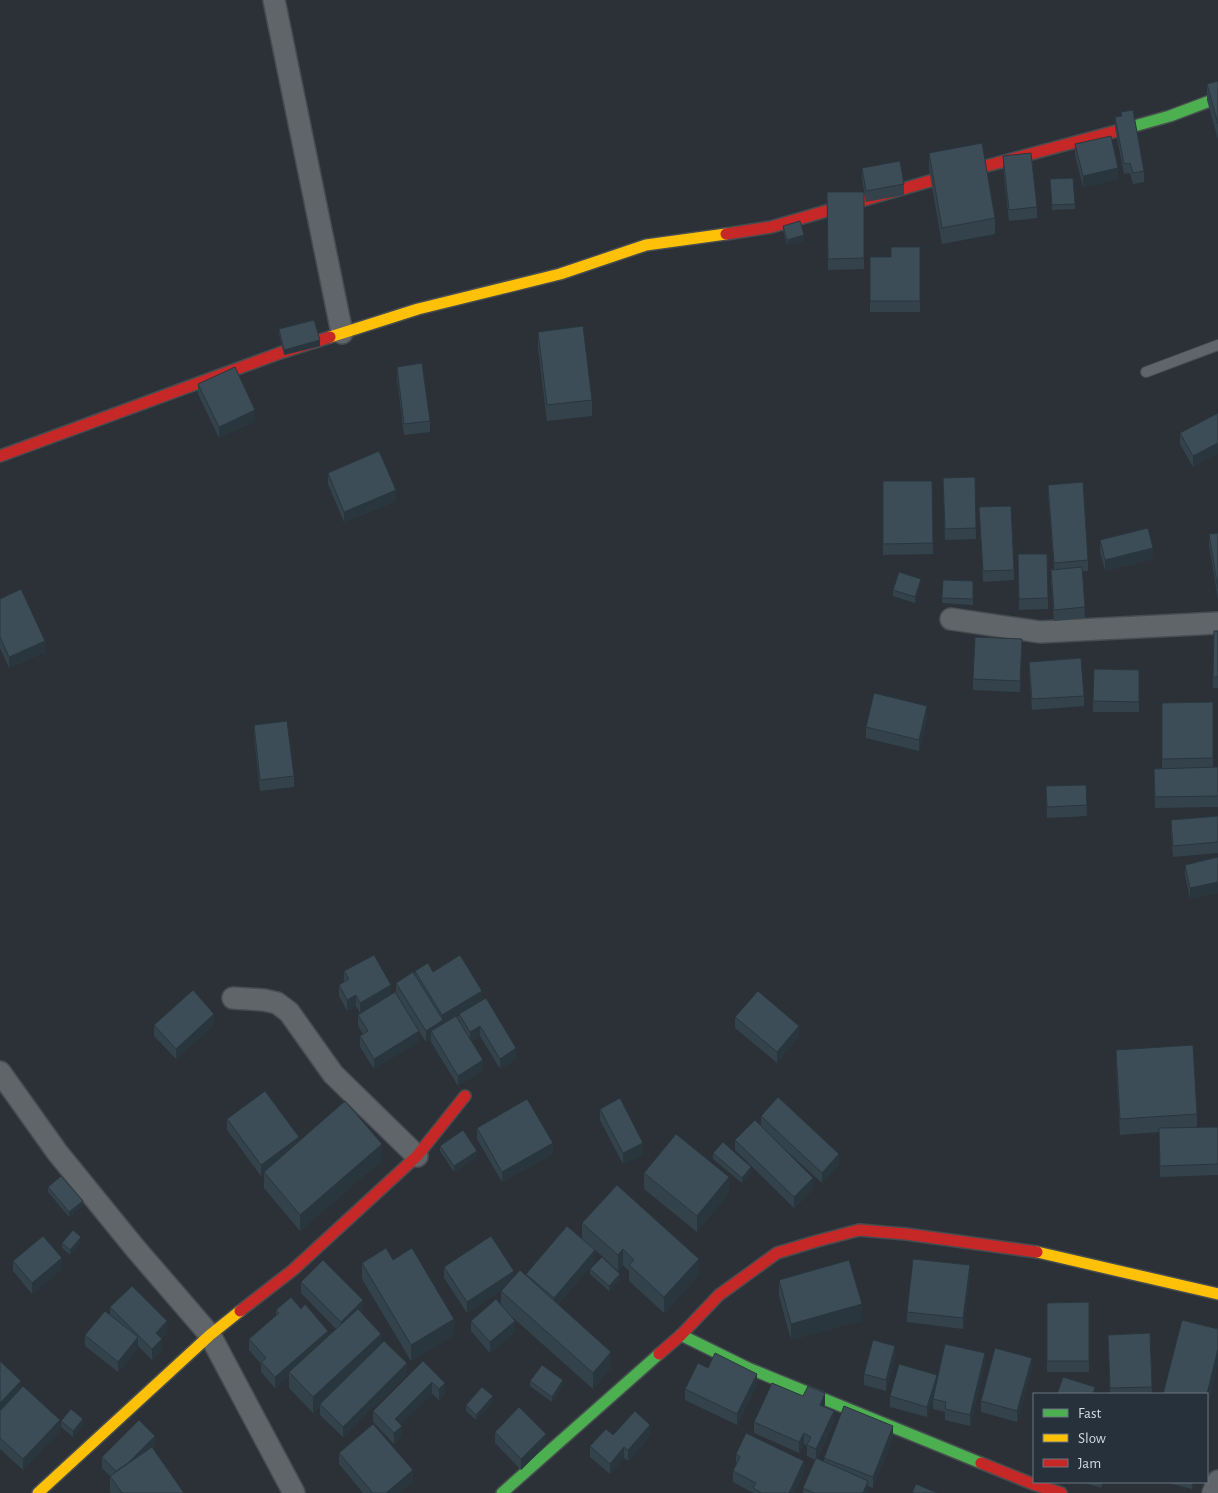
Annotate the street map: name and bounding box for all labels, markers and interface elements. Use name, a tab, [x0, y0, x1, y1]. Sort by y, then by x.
legend	[1033, 1393, 1208, 1483]
text: Fast	[1078, 1406, 1102, 1421]
text: Slow	[1078, 1431, 1106, 1446]
text: Jam	[1078, 1456, 1101, 1471]

